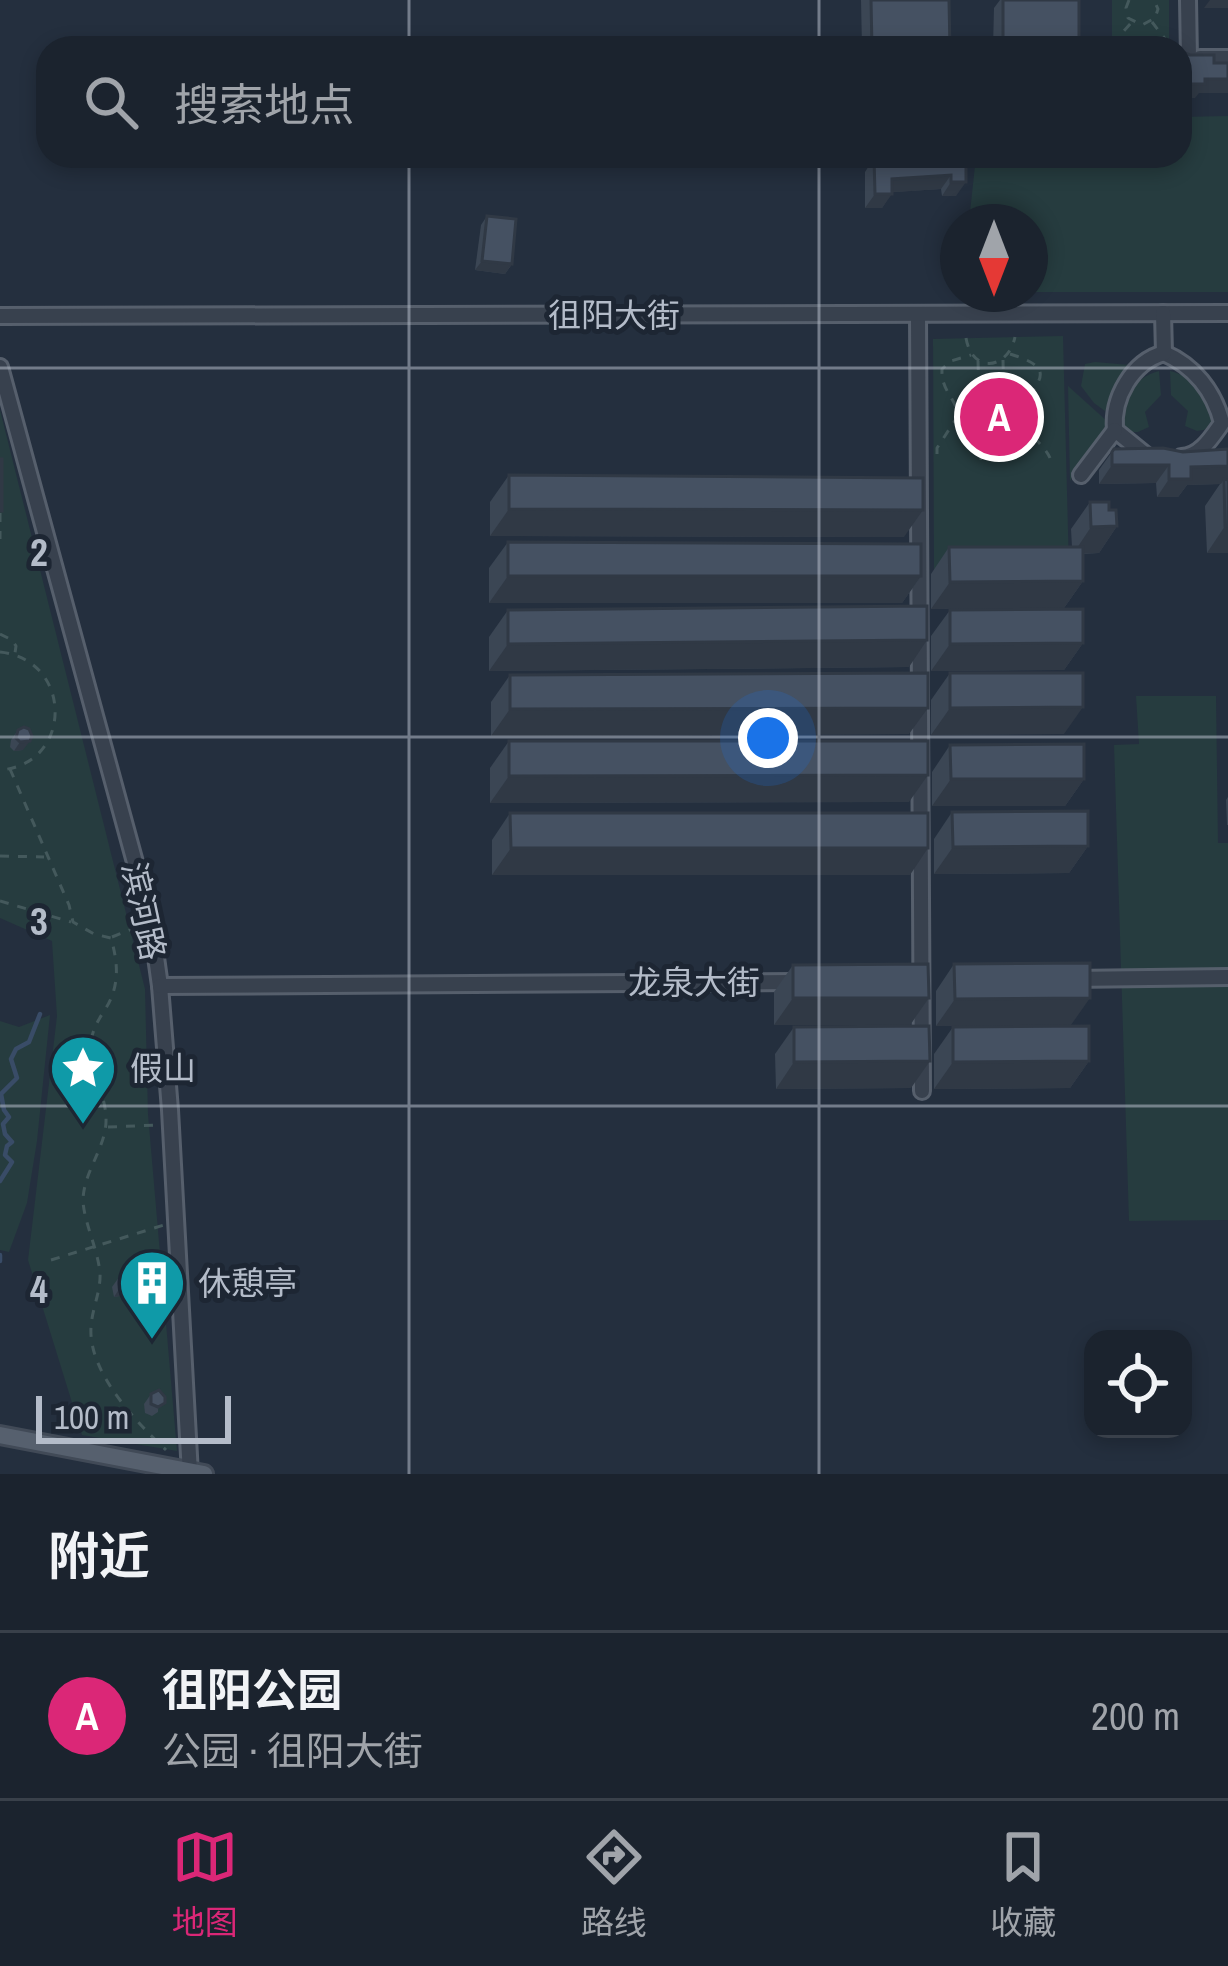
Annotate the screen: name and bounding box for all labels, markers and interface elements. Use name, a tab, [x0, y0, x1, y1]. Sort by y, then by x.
search box	[36, 36, 1192, 168]
icon: search	[78, 69, 144, 135]
text: 搜索地点	[174, 74, 354, 135]
north arrow	[940, 204, 1048, 312]
street label: 徂阳大街	[548, 293, 680, 337]
pin: A	[960, 372, 1038, 462]
text: 2	[30, 526, 48, 578]
your location	[738, 708, 798, 768]
street label: 滨河路	[112, 858, 176, 964]
text: 3	[30, 895, 48, 947]
street label: 龙泉大街	[628, 960, 760, 1004]
place icon: 假山	[48, 1033, 118, 1127]
place label: 假山	[130, 1046, 196, 1090]
building icon: 休憩亭	[117, 1248, 187, 1342]
place label: 休憩亭	[198, 1261, 297, 1305]
text: 4	[30, 1263, 48, 1315]
map controls	[1084, 1330, 1192, 1438]
button: locate	[1084, 1330, 1192, 1438]
scale bar	[36, 1390, 231, 1443]
text: 100 m	[54, 1395, 129, 1439]
text: 附近	[48, 1521, 150, 1590]
text: 徂阳公园	[162, 1659, 342, 1720]
text: A	[75, 1690, 99, 1742]
text: 200 m	[1091, 1690, 1180, 1742]
text: 公园 · 徂阳大街	[162, 1725, 423, 1777]
tab: 地图	[172, 1824, 238, 1944]
tab: 路线	[581, 1824, 647, 1944]
tab: 收藏	[990, 1824, 1056, 1944]

